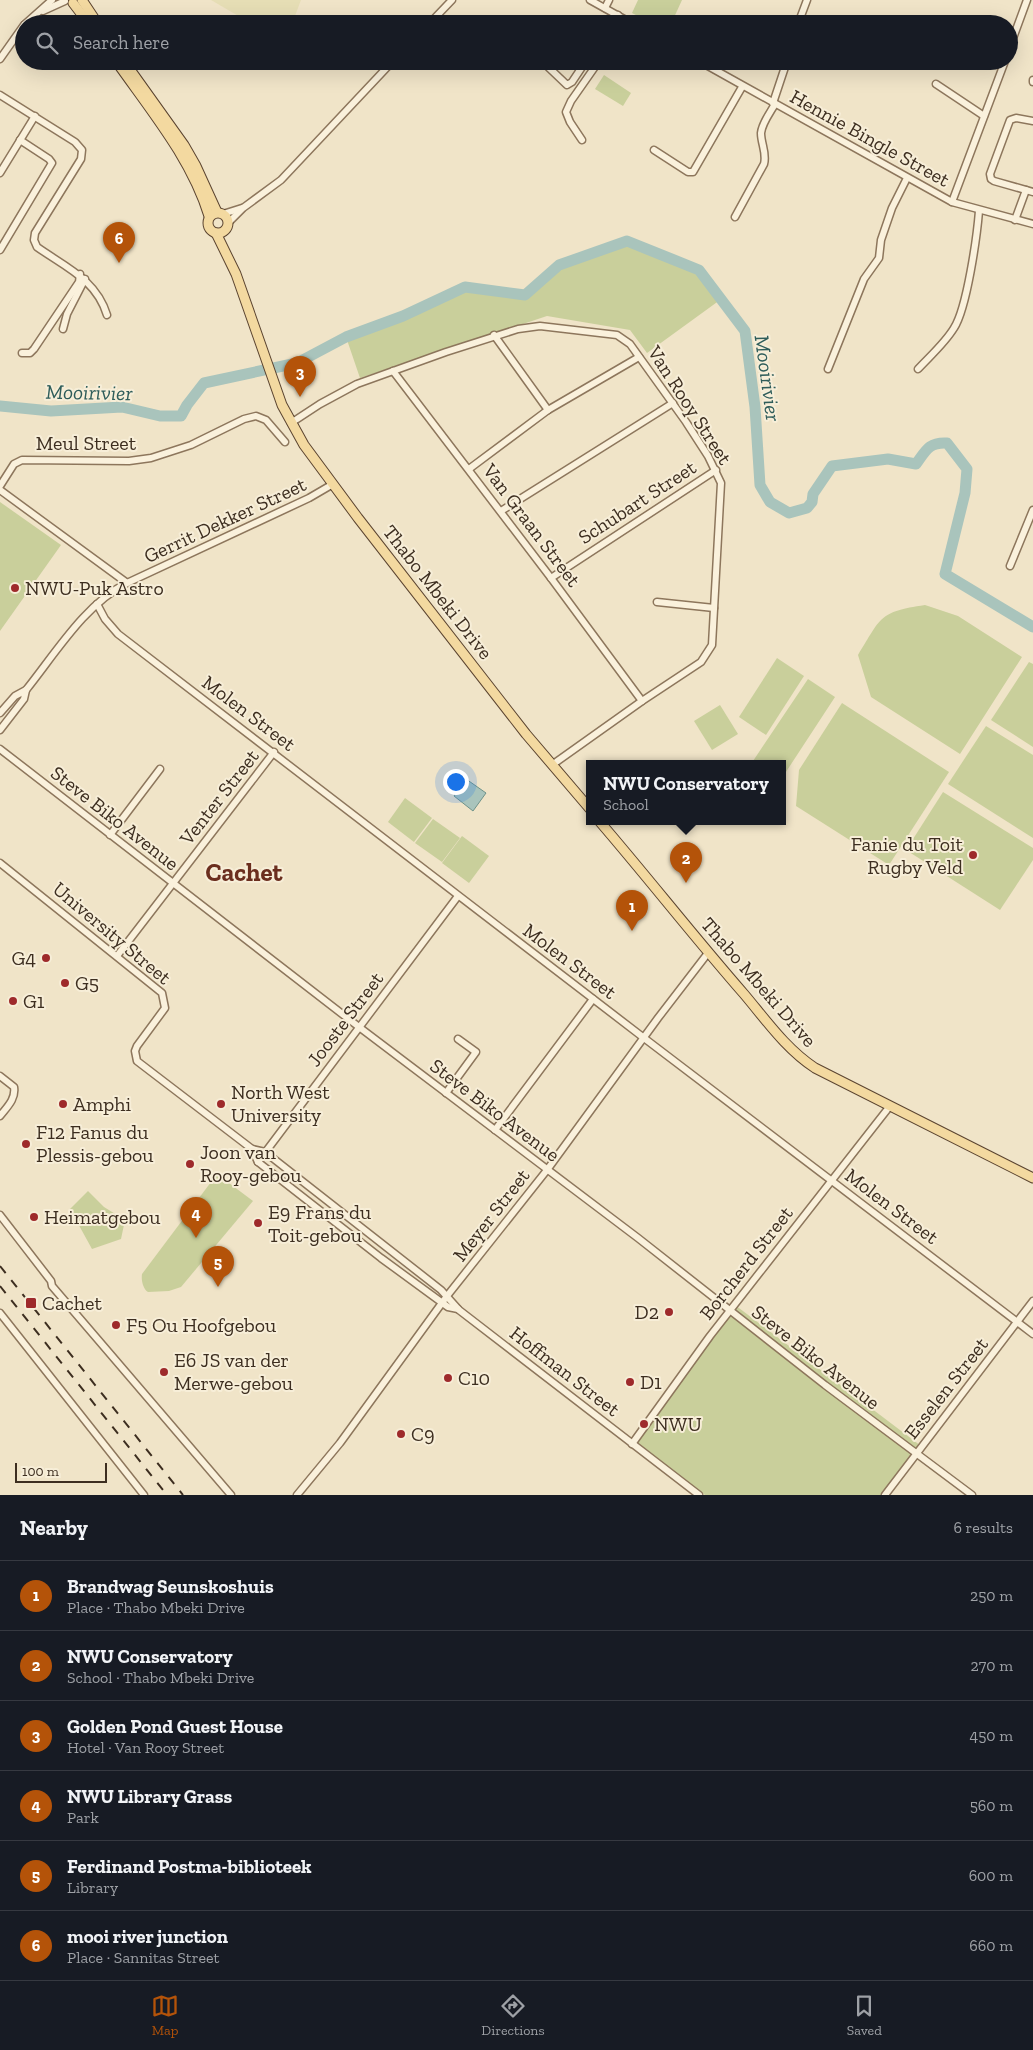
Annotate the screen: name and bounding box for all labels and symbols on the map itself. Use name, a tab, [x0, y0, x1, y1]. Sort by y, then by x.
street label: Hennie Bingle Street	[786, 84, 954, 192]
pin: 6	[103, 222, 135, 263]
water label: Mooirivier	[750, 333, 787, 424]
street label: Van Rooy Street	[642, 340, 738, 469]
pin: 3	[284, 356, 316, 397]
water label: Mooirivier	[45, 379, 133, 405]
street label: Meul Street	[36, 431, 137, 455]
street label: Schubart Street	[574, 455, 701, 549]
street label: Van Graan Street	[477, 458, 586, 592]
street label: Gerrit Dekker Street	[140, 472, 310, 568]
street label: Thabo Mbeki Drive	[378, 520, 498, 664]
place label: NWU-Puk Astro	[25, 576, 164, 600]
marker: NWU-Puk Astro	[9, 582, 21, 594]
street label: Molen Street	[198, 670, 301, 756]
street label: Venter Street	[174, 744, 264, 850]
street label: Steve Biko Avenue	[46, 760, 184, 876]
your location	[443, 769, 469, 795]
place label: Fanie du Toit Rugby Veld	[851, 832, 964, 879]
pin: 2	[670, 842, 702, 883]
marker: Fanie du Toit Rugby Veld	[967, 849, 979, 861]
district label: Cachet	[205, 857, 284, 887]
street label: University Street	[48, 877, 176, 990]
pin: 1	[616, 890, 648, 931]
street label: Thabo Mbeki Drive	[696, 912, 822, 1052]
street label: Molen Street	[519, 918, 622, 1004]
place label: G4	[11, 946, 36, 970]
marker: G4	[40, 952, 52, 964]
street label: Jooste Street	[302, 967, 389, 1071]
place label: G5	[75, 971, 99, 995]
marker: G5	[59, 977, 71, 989]
place label: G1	[23, 989, 45, 1013]
marker: G1	[7, 995, 19, 1007]
street label: Steve Biko Avenue	[425, 1053, 565, 1167]
place label: North West University	[231, 1080, 330, 1127]
place label: Amphi	[73, 1092, 131, 1116]
marker: Amphi	[57, 1098, 69, 1110]
marker: North West University	[215, 1098, 227, 1110]
place label: F12 Fanus du Plessis-gebou	[36, 1120, 154, 1167]
marker: F12 Fanus du Plessis-gebou	[20, 1138, 32, 1150]
place label: Joon van Rooy-gebou	[200, 1140, 302, 1187]
marker: Joon van Rooy-gebou	[184, 1158, 196, 1170]
street label: Meyer Street	[447, 1163, 535, 1266]
street label: Molen Street	[841, 1163, 944, 1249]
pin: 4	[180, 1197, 212, 1238]
place label: E9 Frans du Toit-gebou	[268, 1200, 371, 1247]
street label: Borcherd Street	[694, 1201, 798, 1324]
place label: Heimatgebou	[44, 1205, 161, 1229]
marker: Heimatgebou	[28, 1211, 40, 1223]
marker: E9 Frans du Toit-gebou	[252, 1217, 264, 1229]
pin: 5	[202, 1246, 234, 1287]
place label: Cachet	[42, 1291, 102, 1315]
marker: Cachet	[24, 1296, 38, 1310]
street label: Steve Biko Avenue	[747, 1299, 885, 1415]
place label: D2	[635, 1300, 659, 1324]
marker: D2	[663, 1306, 675, 1318]
place label: F5 Ou Hoofgebou	[126, 1313, 276, 1337]
marker: F5 Ou Hoofgebou	[110, 1319, 122, 1331]
street label: Hoffman Street	[505, 1321, 625, 1422]
street label: Esselen Street	[899, 1332, 993, 1443]
place label: E6 JS van der Merwe-gebou	[174, 1348, 293, 1395]
marker: E6 JS van der Merwe-gebou	[158, 1366, 170, 1378]
place label: C10	[458, 1366, 490, 1390]
place label: D1	[640, 1370, 662, 1394]
marker: C10	[442, 1372, 454, 1384]
marker: D1	[624, 1376, 636, 1388]
place label: NWU	[654, 1412, 702, 1436]
marker: NWU	[638, 1418, 650, 1430]
place label: C9	[411, 1422, 435, 1446]
marker: C9	[395, 1428, 407, 1440]
scale bar	[15, 1460, 108, 1483]

